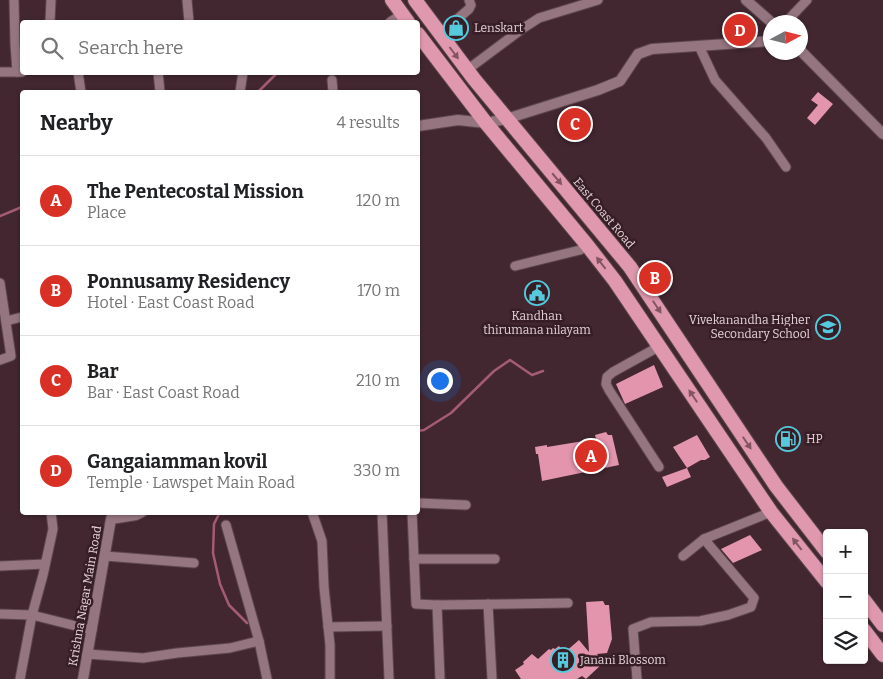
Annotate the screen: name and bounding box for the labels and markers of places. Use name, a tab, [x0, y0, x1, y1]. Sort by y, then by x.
pin: D	[724, 11, 756, 49]
shop icon: Lenskart	[443, 15, 469, 41]
place label: Lenskart	[474, 21, 524, 35]
pin: C	[559, 105, 591, 143]
pin: B	[639, 259, 671, 297]
public building icon: Kandhan thirumana nilayam	[524, 280, 550, 306]
place label: Kandhan thirumana nilayam	[483, 309, 591, 337]
place label: Vivekanandha Higher Secondary School	[689, 313, 811, 341]
school or university icon: Vivekanandha Higher Secondary School	[815, 314, 841, 340]
fuel station icon: HP	[775, 426, 801, 452]
place label: HP	[806, 432, 823, 446]
pin: A	[575, 437, 607, 475]
building icon: Janani Blossom	[550, 647, 576, 673]
place label: Janani Blossom	[579, 653, 666, 667]

